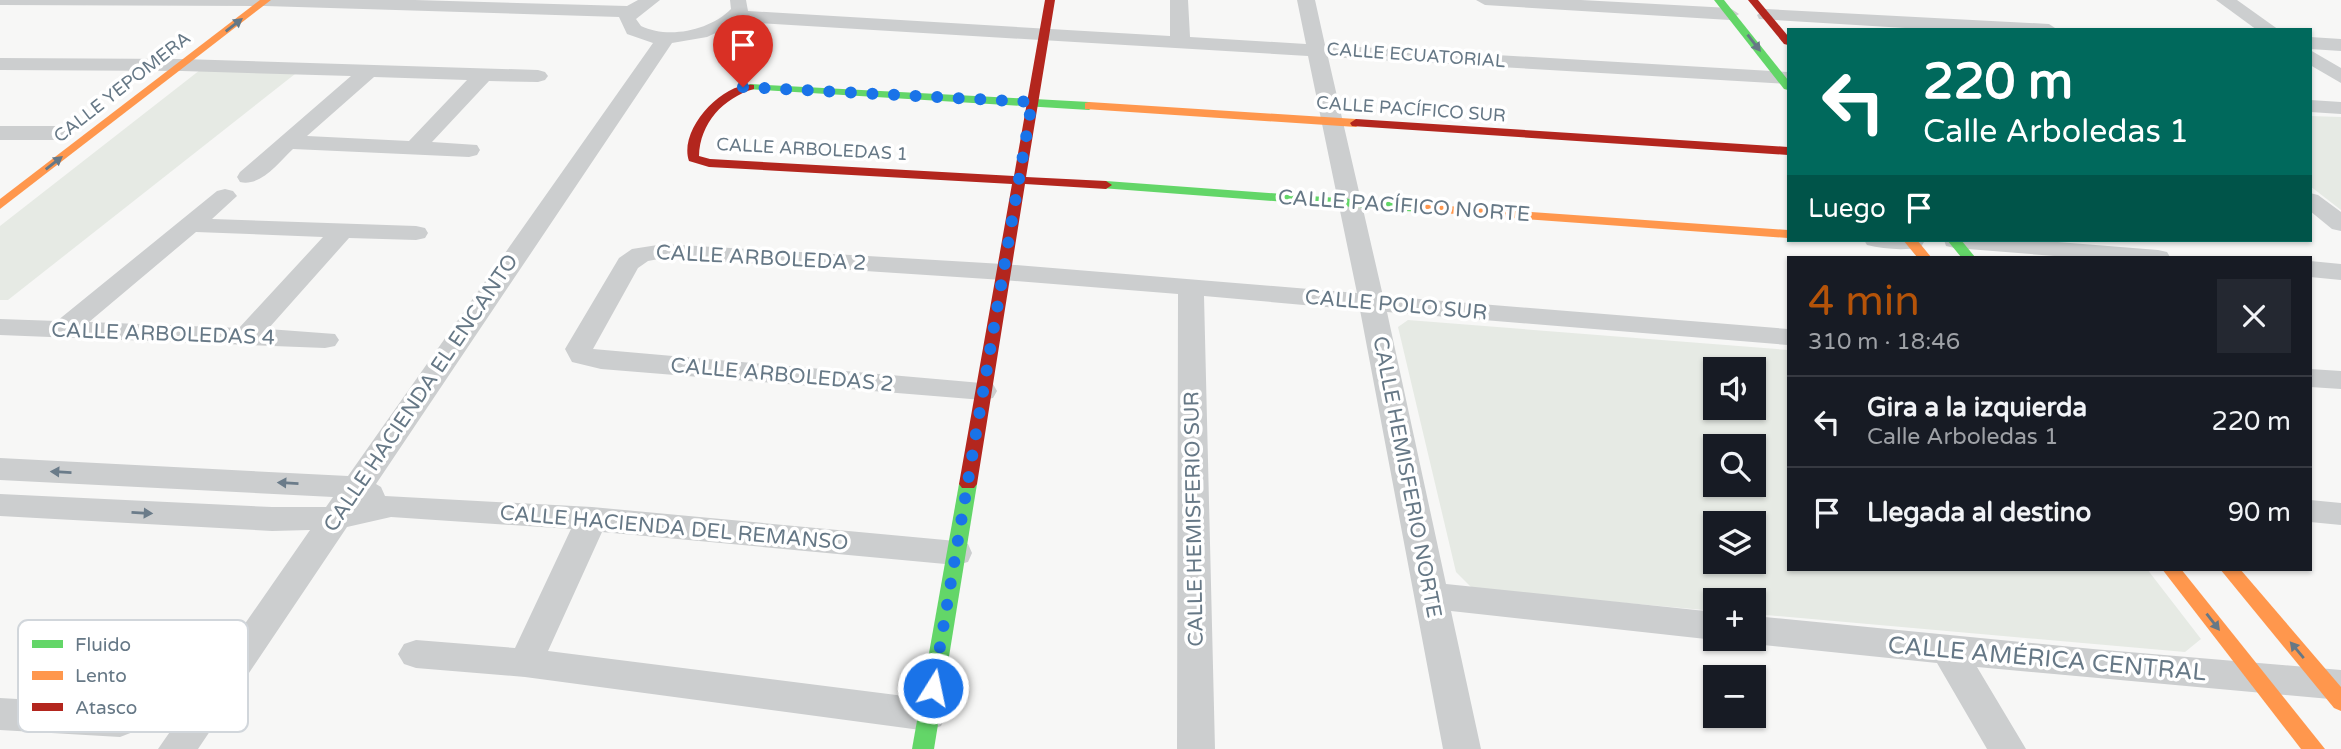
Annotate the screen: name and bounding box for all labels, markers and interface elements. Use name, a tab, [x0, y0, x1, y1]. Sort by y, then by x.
pin	[713, 15, 773, 87]
one-way arrow	[225, 17, 243, 32]
icon: arrive	[724, 26, 762, 64]
street label: CALLE YEPOMERA	[49, 27, 195, 147]
one-way arrow	[1746, 35, 1761, 52]
street label: CALLE ECUATORIAL	[1326, 38, 1507, 72]
text: 220 m	[1923, 53, 2073, 112]
icon: left	[1808, 56, 1899, 147]
street label: CALLE PACÍFICO SUR	[1315, 91, 1507, 127]
text: Calle Arboledas 1	[1923, 113, 2189, 151]
street label: CALLE ARBOLEDAS 1	[716, 133, 908, 165]
one-way arrow	[45, 157, 63, 171]
street label: CALLE PACÍFICO NORTE	[1277, 185, 1531, 227]
icon: arrive	[1900, 189, 1938, 227]
text: Luego	[1808, 193, 1886, 224]
street label: CALLE ARBOLEDA 2	[655, 240, 867, 276]
street label: CALLE HACIENDA EL ENCANTO	[318, 249, 524, 537]
text: 4 min	[1808, 276, 1920, 327]
button: close	[2217, 279, 2291, 353]
street label: CALLE POLO SUR	[1304, 285, 1488, 325]
street label: CALLE ARBOLEDAS 4	[51, 318, 275, 350]
text: 310 m · 18:46	[1808, 328, 1960, 356]
street label: CALLE HEMISFERIO NORTE	[1367, 334, 1447, 620]
street label: CALLE ARBOLEDAS 2	[669, 353, 895, 397]
map controls	[1703, 357, 1766, 728]
button: sound	[1703, 357, 1766, 420]
street label: CALLE HEMISFERIO SUR	[1179, 391, 1209, 647]
text: Gira a la izquierda	[1867, 392, 2087, 423]
icon: left	[1808, 403, 1846, 441]
text: 220 m	[2211, 406, 2291, 437]
text: Calle Arboledas 1	[1867, 423, 2058, 451]
button: search	[1703, 434, 1766, 497]
one-way arrow	[50, 466, 72, 477]
one-way arrow	[277, 478, 299, 489]
icon: arrive	[1808, 494, 1846, 532]
text: Llegada al destino	[1867, 497, 2091, 528]
text: 90 m	[2228, 497, 2291, 528]
street label: CALLE HACIENDA DEL REMANSO	[499, 500, 849, 556]
one-way arrow	[131, 507, 153, 518]
button: layers	[1703, 511, 1766, 574]
button: +	[1703, 588, 1766, 651]
one-way arrow	[2206, 613, 2221, 631]
legend	[18, 620, 248, 732]
street label: CALLE AMÉRICA CENTRAL	[1887, 630, 2208, 687]
text: Fluido	[75, 634, 131, 656]
one-way arrow	[2289, 641, 2305, 659]
position arrow	[896, 651, 970, 725]
text: Lento	[75, 665, 127, 687]
button: −	[1703, 665, 1766, 728]
text: Atasco	[75, 697, 137, 719]

